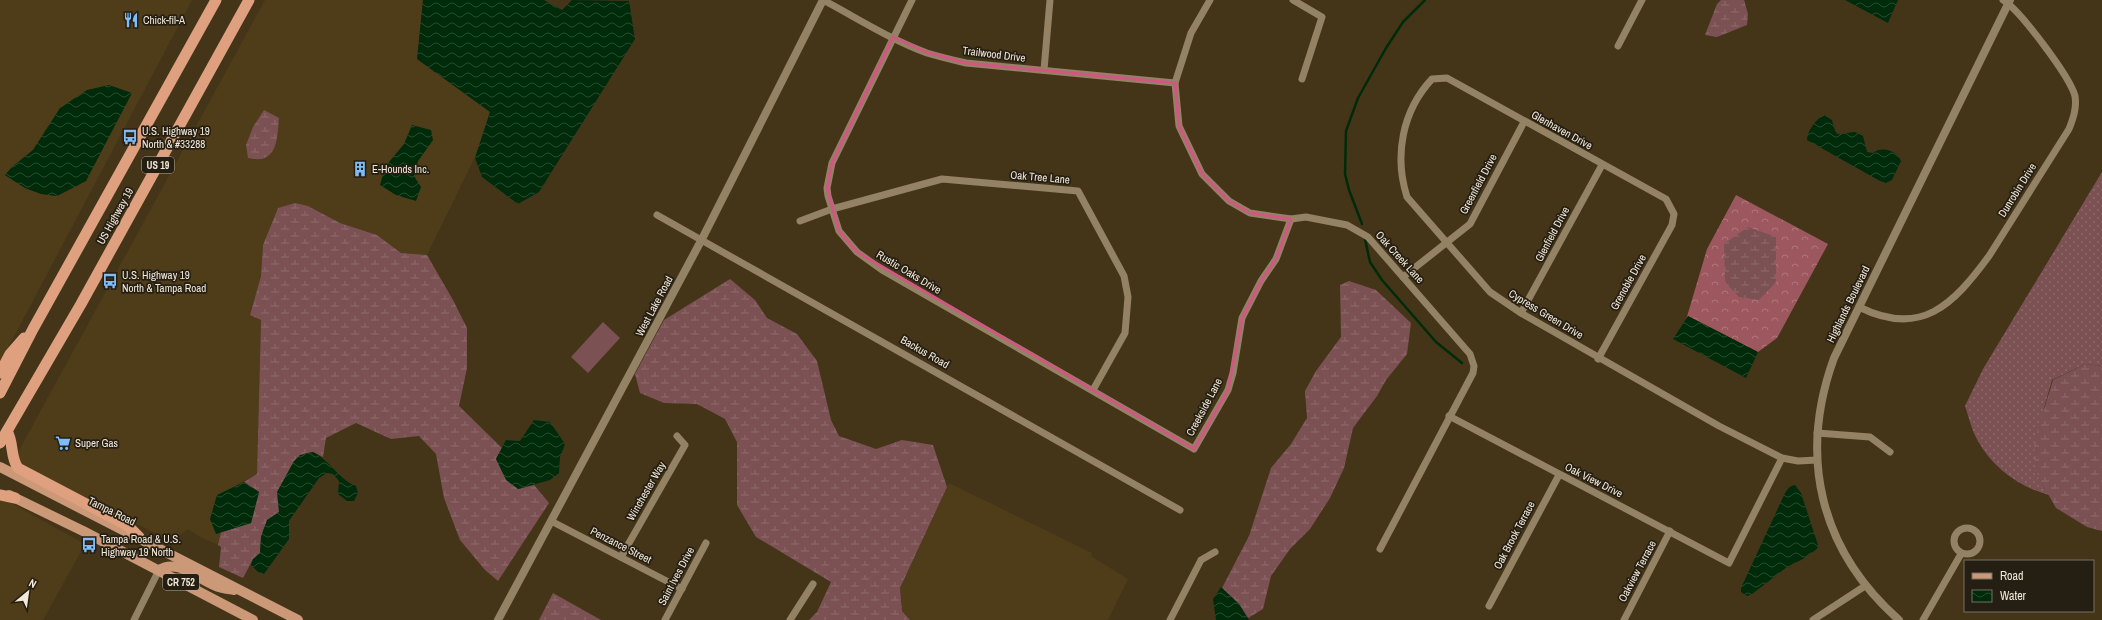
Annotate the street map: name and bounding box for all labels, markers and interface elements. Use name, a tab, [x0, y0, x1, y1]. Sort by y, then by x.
restaurant icon: Chick-fil-A	[122, 11, 140, 29]
place label: Chick-fil-A	[143, 13, 186, 27]
street label: Trailwood Drive	[962, 43, 1026, 65]
street label: Glenhaven Drive	[1529, 107, 1595, 153]
place label: U.S. Highway 19 North & #33288	[142, 124, 210, 151]
bus stop icon: U.S. Highway 19 North & #33288	[121, 128, 139, 146]
street label: Greenfield Drive	[1456, 151, 1500, 217]
road number: US 19	[142, 157, 174, 173]
building icon: E-Hounds Inc.	[351, 160, 369, 178]
street label: Dunrobin Drive	[1995, 160, 2039, 220]
place label: E-Hounds Inc.	[372, 162, 429, 176]
street label: Oak Tree Lane	[1010, 167, 1070, 187]
street label: US Highway 19	[94, 185, 136, 247]
street label: Glenfield Drive	[1532, 204, 1572, 264]
street label: Oak Creek Lane	[1373, 228, 1427, 286]
street label: Rustic Oaks Drive	[874, 247, 944, 297]
street label: Grenoble Drive	[1607, 252, 1649, 312]
street label: Highlands Boulevard	[1823, 263, 1873, 345]
place label: U.S. Highway 19 North & Tampa Road	[122, 268, 206, 295]
bus stop icon: U.S. Highway 19 North & Tampa Road	[101, 272, 119, 290]
street label: West Lake Road	[632, 273, 676, 339]
street label: Cypress Green Drive	[1506, 286, 1586, 342]
street label: Backus Road	[898, 333, 952, 371]
street label: Creekside Lane	[1183, 376, 1225, 438]
supermarket icon: Super Gas	[54, 434, 72, 452]
place label: Super Gas	[75, 436, 119, 450]
street label: Winchester Way	[623, 459, 669, 523]
street label: Oak View Drive	[1563, 459, 1625, 501]
street label: Tampa Road	[86, 493, 138, 529]
street label: Oak Brook Terrace	[1490, 499, 1538, 571]
street label: Penzance Street	[588, 524, 654, 567]
place label: Tampa Road & U.S. Highway 19 North	[101, 532, 181, 559]
bus stop icon: Tampa Road & U.S. Highway 19 North	[80, 536, 98, 554]
street label: Oakview Terrace	[1615, 538, 1659, 604]
street label: Saint Ives Drive	[655, 544, 697, 608]
legend	[1964, 560, 2094, 612]
text: Road	[2000, 568, 2024, 584]
north arrow	[8, 572, 48, 612]
road number: CR 752	[163, 574, 199, 590]
text: N	[27, 576, 39, 591]
text: Water	[2000, 588, 2027, 604]

